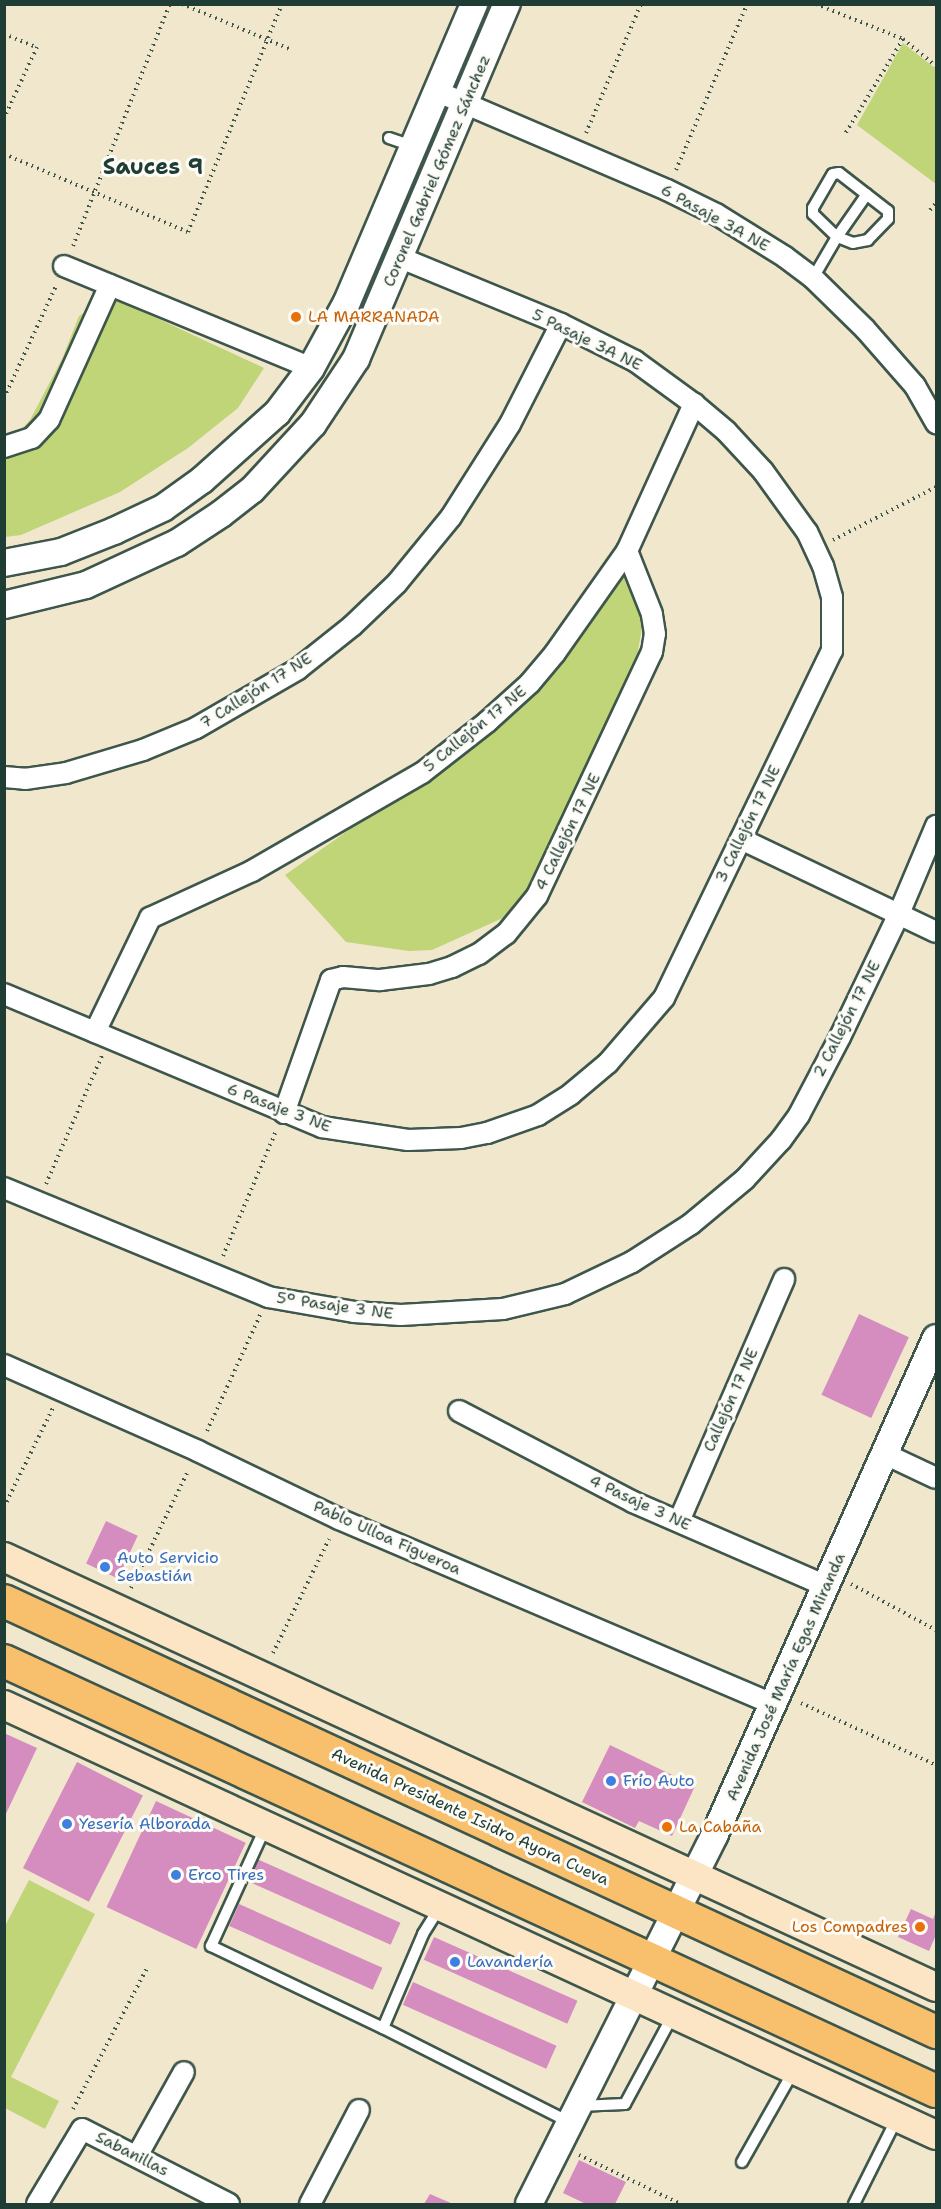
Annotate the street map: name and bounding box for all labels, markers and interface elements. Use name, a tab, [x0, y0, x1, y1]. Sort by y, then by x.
street label: Coronel Gabriel Gómez Sánchez	[379, 52, 495, 290]
district label: Sauces 9	[103, 154, 203, 180]
street label: 6 Pasaje 3A NE	[657, 180, 773, 256]
street label: 5 Pasaje 3A NE	[529, 305, 645, 375]
place label: LA MARRANADA	[308, 307, 440, 327]
marker: LA MARRANADA	[289, 310, 303, 324]
street label: 7 Callejón 17 NE	[197, 649, 315, 733]
street label: 5 Callejón 17 NE	[420, 682, 530, 776]
street label: 3 Callejón 17 NE	[711, 762, 785, 886]
street label: 4 Callejón 17 NE	[531, 770, 605, 894]
street label: 2 Callejón 17 NE	[809, 958, 885, 1080]
street label: 6 Pasaje 3 NE	[224, 1079, 334, 1137]
street label: 5° Pasaje 3 NE	[275, 1288, 395, 1324]
street label: Callejón 17 NE	[700, 1345, 762, 1455]
street label: 4 Pasaje 3 NE	[586, 1471, 694, 1535]
street label: Pablo Ulloa Figueroa	[310, 1497, 464, 1579]
place label: Auto Servicio Sebastián	[117, 1548, 219, 1586]
street label: Avenida José María Egas Miranda	[722, 1550, 850, 1804]
marker: Auto Servicio Sebastián	[98, 1560, 112, 1574]
street label: Avenida Presidente Isidro Ayora Cueva	[328, 1744, 612, 1890]
place label: Frío Auto	[623, 1771, 695, 1791]
marker: Frío Auto	[604, 1774, 618, 1788]
place label: Yesería Alborada	[79, 1814, 211, 1834]
marker: Yesería Alborada	[60, 1817, 74, 1831]
place label: La Cabaña	[679, 1817, 761, 1837]
marker: La Cabaña	[660, 1820, 674, 1834]
place label: Erco Tires	[188, 1865, 264, 1885]
marker: Erco Tires	[169, 1868, 183, 1882]
place label: Los Compadres	[792, 1917, 908, 1937]
marker: Los Compadres	[913, 1920, 927, 1934]
place label: Lavandería	[467, 1952, 553, 1972]
marker: Lavandería	[448, 1955, 462, 1969]
street label: Sabanillas	[92, 2127, 172, 2181]

